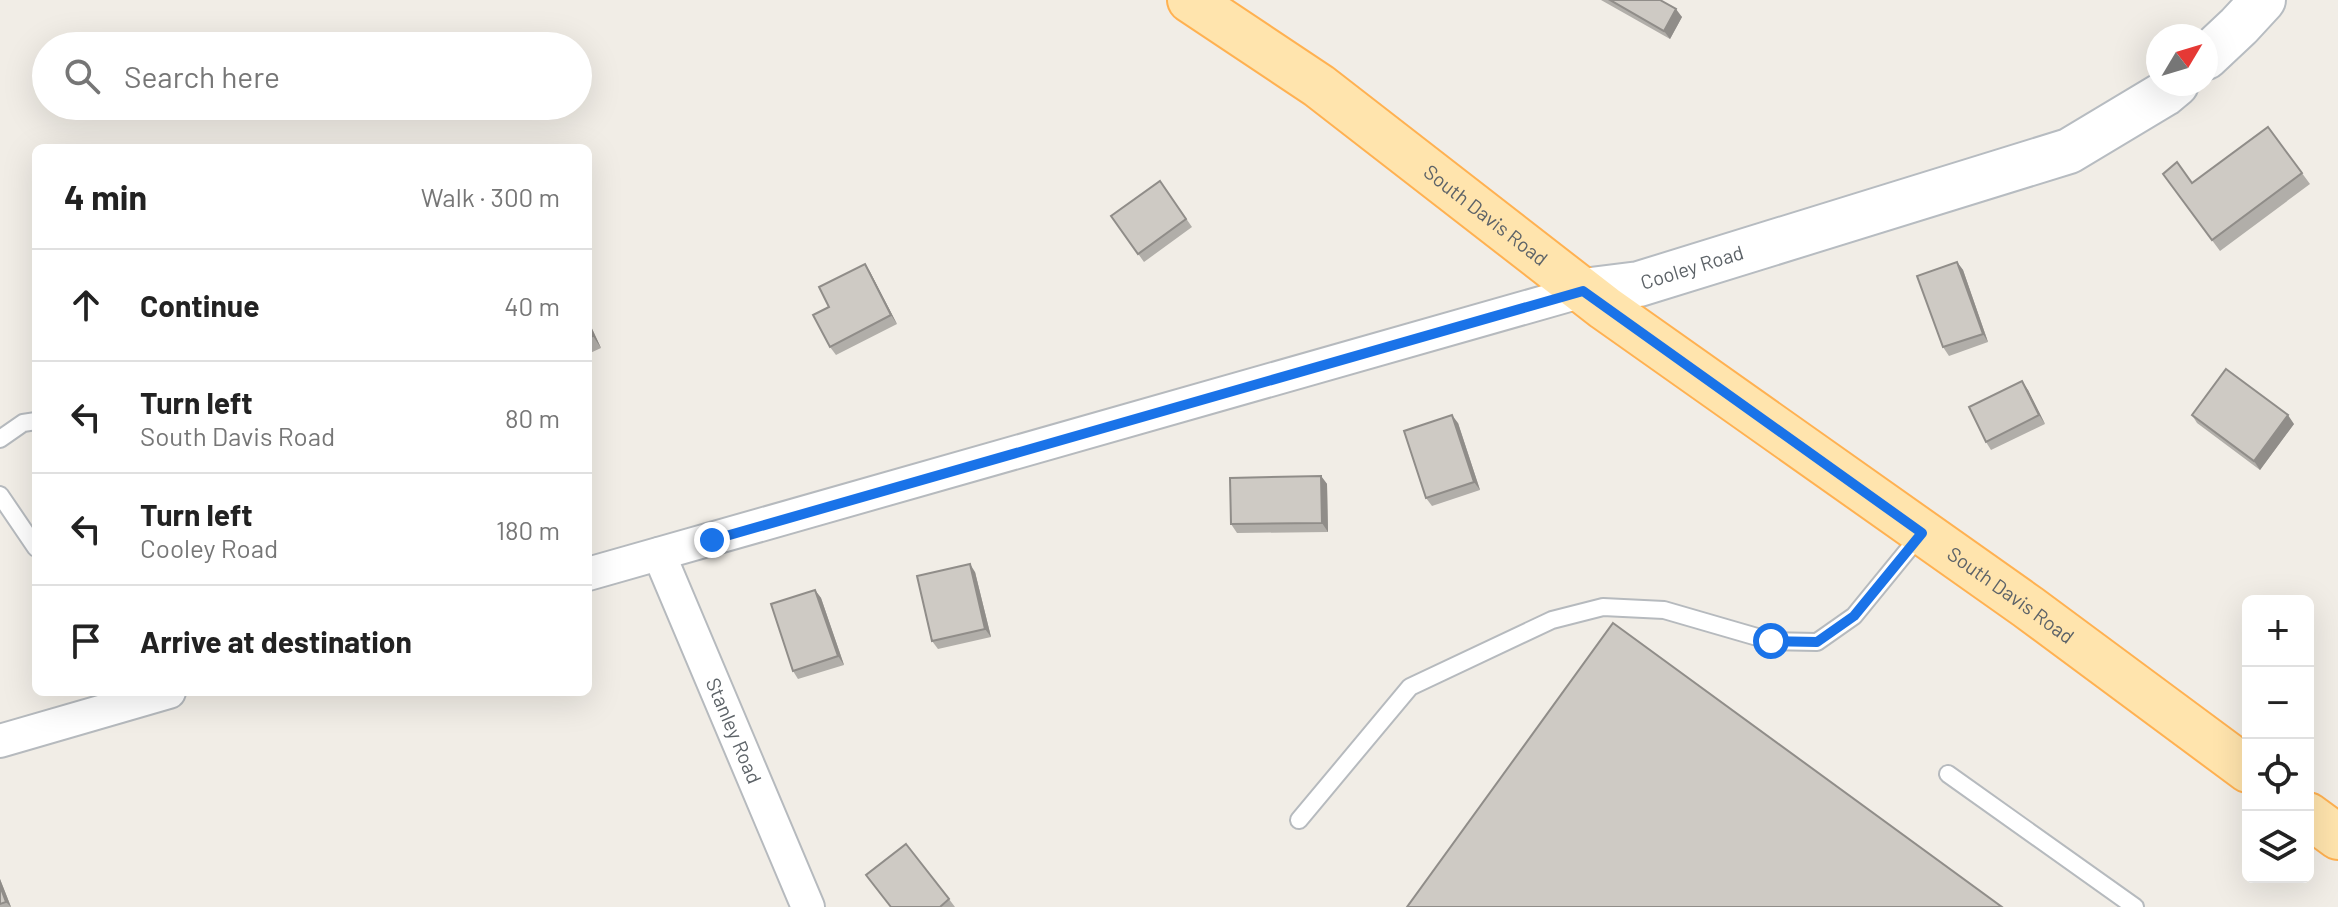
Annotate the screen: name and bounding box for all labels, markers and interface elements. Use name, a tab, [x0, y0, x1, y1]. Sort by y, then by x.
north arrow	[2146, 24, 2218, 96]
search box	[32, 32, 592, 120]
icon: search	[60, 54, 104, 98]
text: Search here	[124, 58, 280, 94]
street label: South Davis Road	[1420, 159, 1553, 270]
text: 4 min	[64, 176, 147, 217]
text: Walk · 300 m	[421, 181, 560, 212]
street label: Cooley Road	[1637, 239, 1746, 294]
icon: ahead	[64, 283, 108, 327]
text: Continue	[140, 287, 260, 323]
text: 40 m	[504, 290, 560, 321]
text: Turn left	[140, 384, 253, 420]
icon: left	[64, 395, 108, 439]
text: 80 m	[505, 402, 560, 433]
text: South Davis Road	[140, 420, 335, 451]
text: Turn left	[140, 496, 253, 532]
icon: left	[64, 507, 108, 551]
text: 180 m	[496, 514, 560, 545]
route end	[694, 522, 730, 558]
text: Cooley Road	[140, 532, 278, 563]
street label: South Davis Road	[1943, 541, 2079, 648]
map controls	[2242, 595, 2314, 883]
button: +	[2242, 595, 2314, 667]
icon: arrive	[64, 619, 108, 663]
text: Arrive at destination	[140, 623, 412, 659]
route start	[1753, 623, 1789, 659]
button: −	[2242, 667, 2314, 739]
street label: Stanley Road	[702, 674, 768, 787]
button: locate	[2242, 739, 2314, 811]
button: layers	[2242, 811, 2314, 883]

